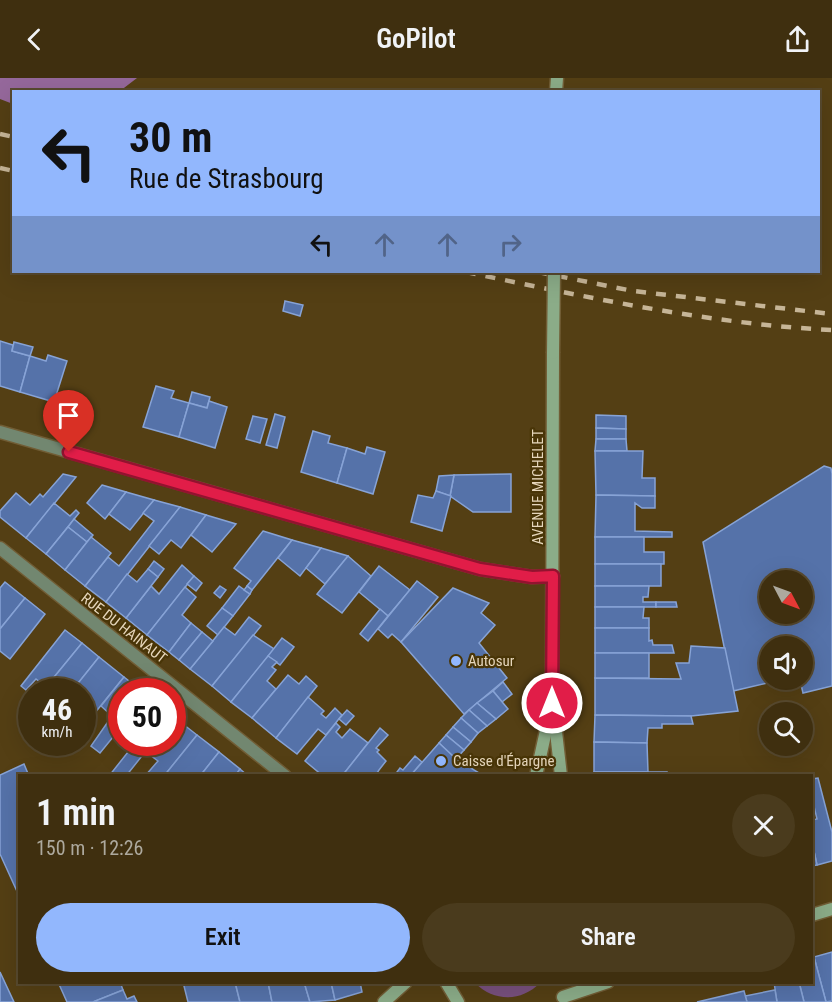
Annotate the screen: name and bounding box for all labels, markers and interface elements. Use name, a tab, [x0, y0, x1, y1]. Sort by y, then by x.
icon: back	[18, 23, 51, 56]
text: GoPilot	[376, 23, 456, 55]
icon: share	[781, 23, 814, 56]
text: 30 m	[129, 113, 212, 162]
icon: left	[30, 114, 108, 192]
text: Rue de Strasbourg	[129, 163, 324, 195]
icon: left	[305, 228, 338, 261]
icon: ahead	[368, 228, 401, 261]
icon: ahead	[431, 228, 464, 261]
icon: right	[494, 228, 527, 261]
pin	[43, 390, 94, 452]
icon: arrive	[52, 399, 85, 432]
street label: AVENUE MICHELET	[529, 429, 547, 545]
north arrow	[759, 570, 813, 624]
map controls	[759, 570, 813, 756]
street label: RUE DU HAINAUT	[78, 589, 171, 667]
button: sound	[759, 636, 813, 690]
place label: Autosur	[468, 652, 515, 670]
marker: Autosur	[449, 654, 463, 668]
position arrow	[520, 671, 584, 735]
speed limit sign: 50	[108, 678, 186, 756]
text: 46	[42, 692, 72, 727]
button: search	[759, 702, 813, 756]
text: km/h	[42, 723, 72, 741]
place label: Caisse d'Épargne	[453, 752, 555, 770]
marker: Caisse d'Épargne	[434, 754, 448, 768]
text: 1 min	[36, 792, 116, 834]
button: close	[732, 794, 795, 857]
text: 150 m · 12:26	[36, 836, 143, 860]
button: Exit	[36, 903, 410, 972]
button: Share	[422, 903, 795, 972]

